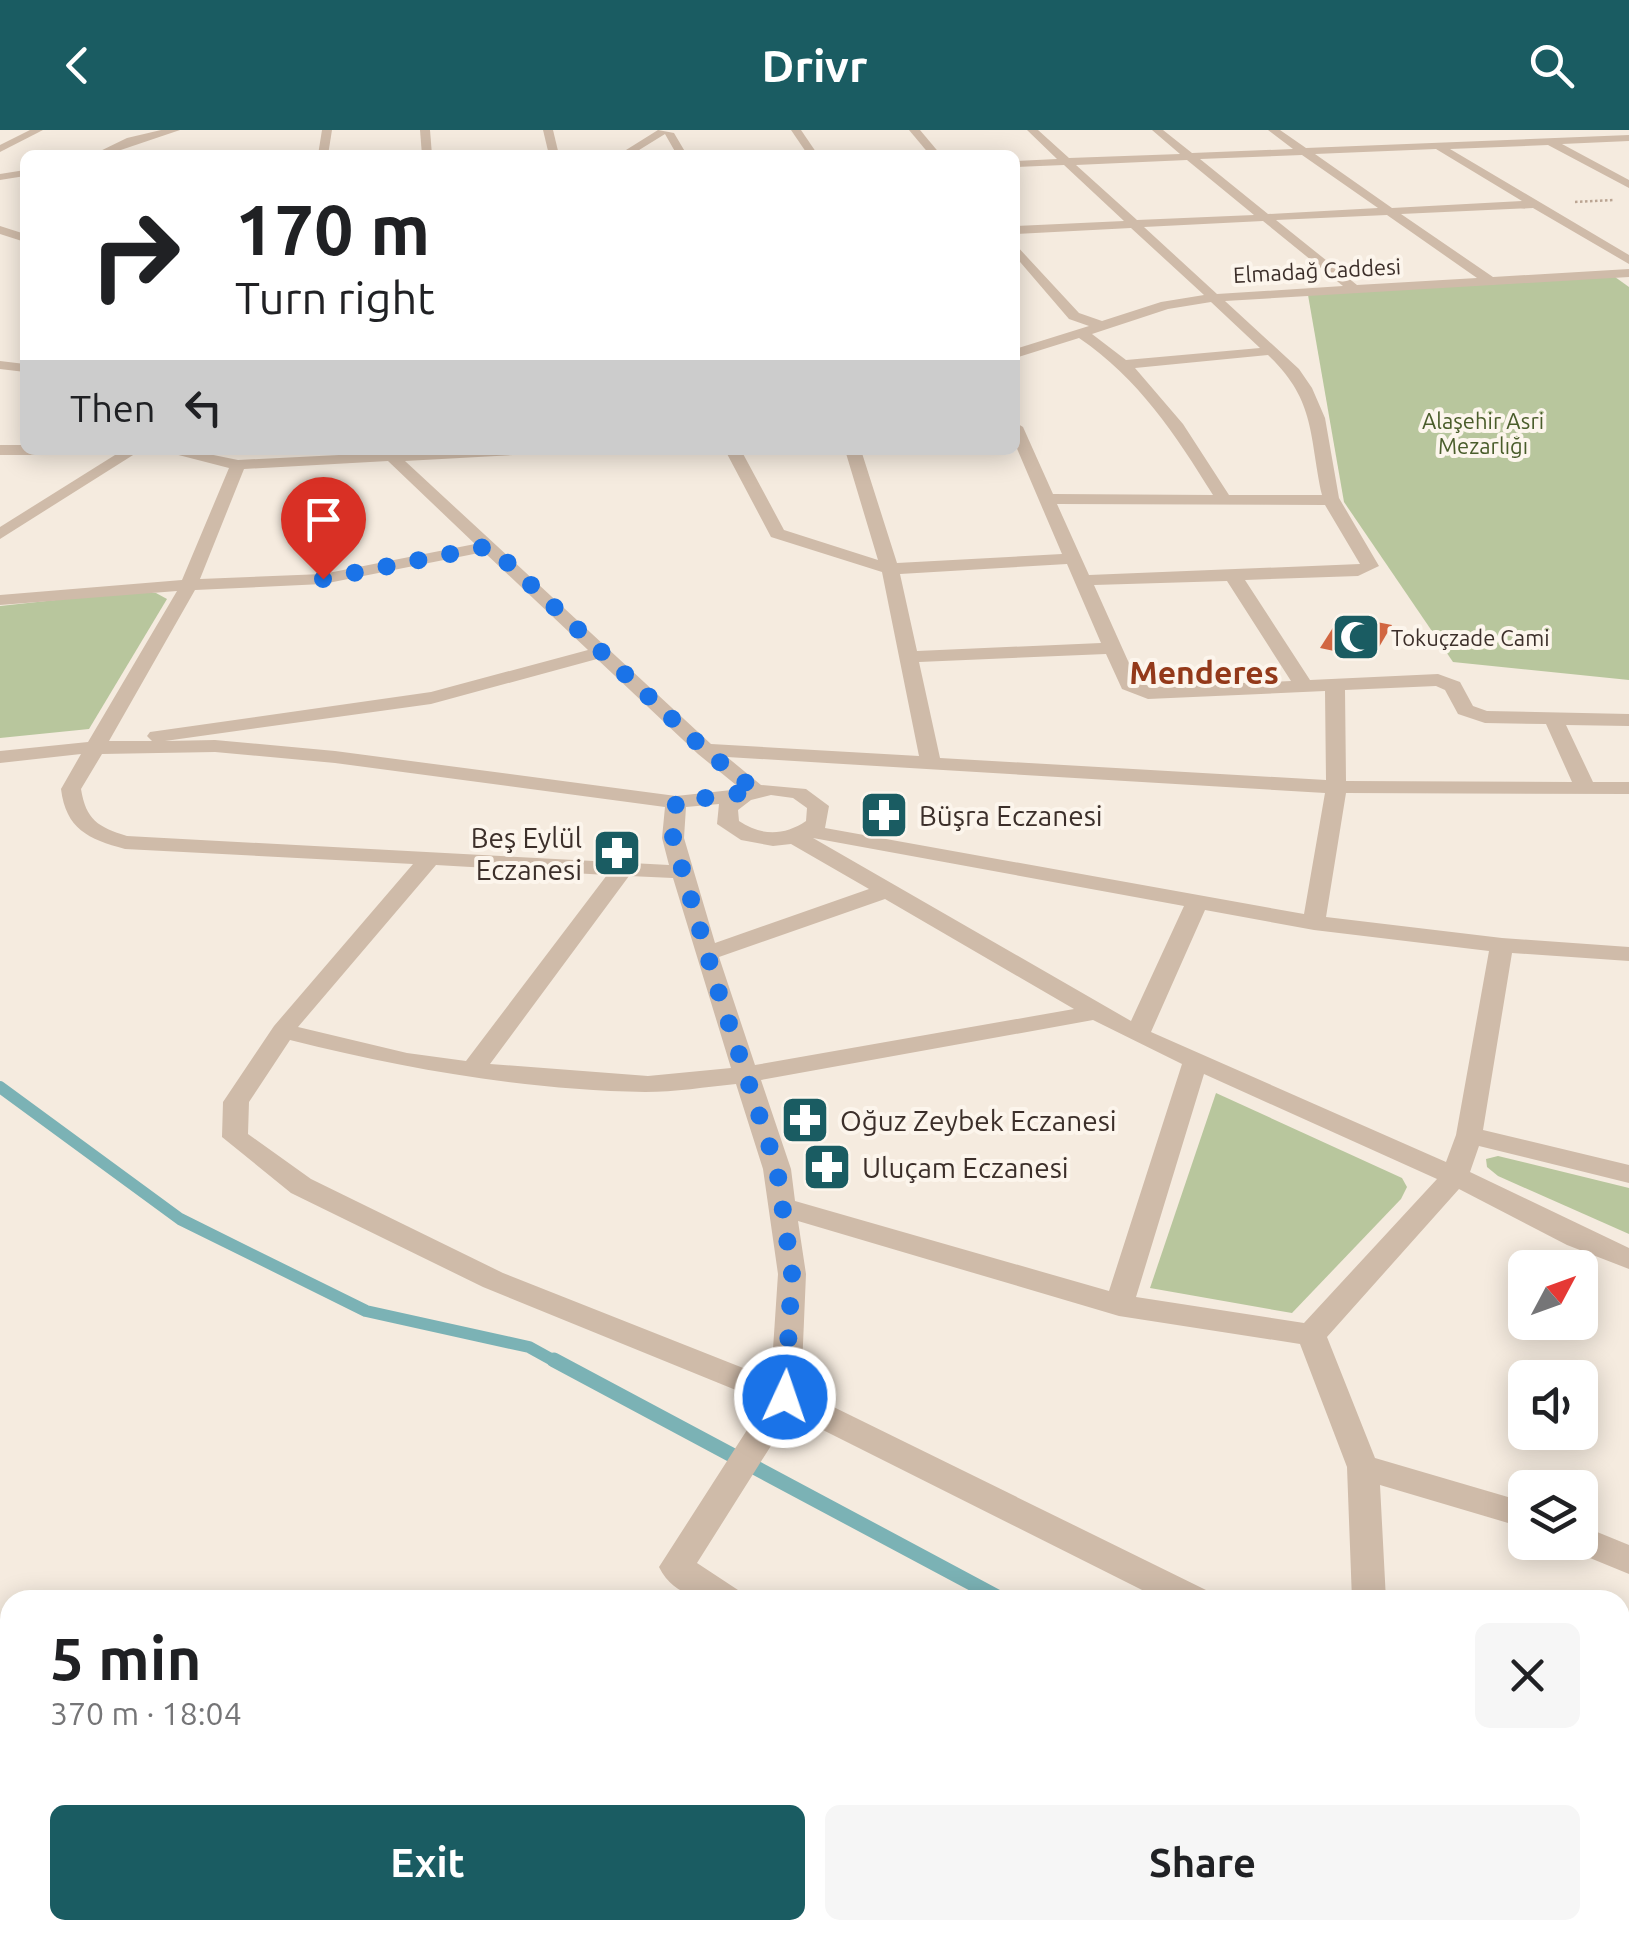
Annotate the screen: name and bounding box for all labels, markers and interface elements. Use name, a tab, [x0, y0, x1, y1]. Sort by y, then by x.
icon: back	[50, 38, 105, 93]
icon: search	[1524, 38, 1579, 93]
text: Drivr	[762, 40, 867, 91]
icon: right	[70, 190, 200, 320]
text: 170 m	[235, 190, 430, 268]
street label: Elmadağ Caddesi	[1233, 253, 1401, 287]
text: Turn right	[235, 272, 435, 323]
icon: left	[176, 380, 231, 435]
text: Then	[70, 387, 156, 429]
park label: Alaşehir Asri Mezarlığı	[1422, 408, 1544, 458]
pin	[281, 477, 366, 580]
icon: arrive	[296, 492, 351, 547]
mosque icon: Tokuçzade Cami	[1330, 611, 1382, 663]
place label: Tokuçzade Cami	[1391, 625, 1550, 650]
district label: Menderes	[1129, 654, 1279, 690]
pharmacy icon: Büşra Eczanesi	[858, 789, 910, 841]
place label: Büşra Eczanesi	[919, 800, 1103, 831]
place label: Beş Eylül Eczanesi	[471, 822, 582, 885]
pharmacy icon: Beş Eylül Eczanesi	[591, 827, 643, 879]
pharmacy icon: Oğuz Zeybek Eczanesi	[779, 1094, 831, 1146]
place label: Oğuz Zeybek Eczanesi	[840, 1105, 1117, 1136]
pharmacy icon: Uluçam Eczanesi	[801, 1141, 853, 1193]
place label: Uluçam Eczanesi	[862, 1152, 1069, 1183]
north arrow	[1508, 1250, 1598, 1340]
map controls	[1508, 1250, 1598, 1560]
position arrow	[733, 1345, 837, 1449]
button: sound	[1508, 1360, 1598, 1450]
button: layers	[1508, 1470, 1598, 1560]
button: close	[1475, 1623, 1580, 1728]
text: 5 min	[50, 1624, 202, 1691]
text: 370 m · 18:04	[50, 1695, 242, 1731]
button: Exit	[50, 1805, 805, 1920]
button: Share	[825, 1805, 1580, 1920]

